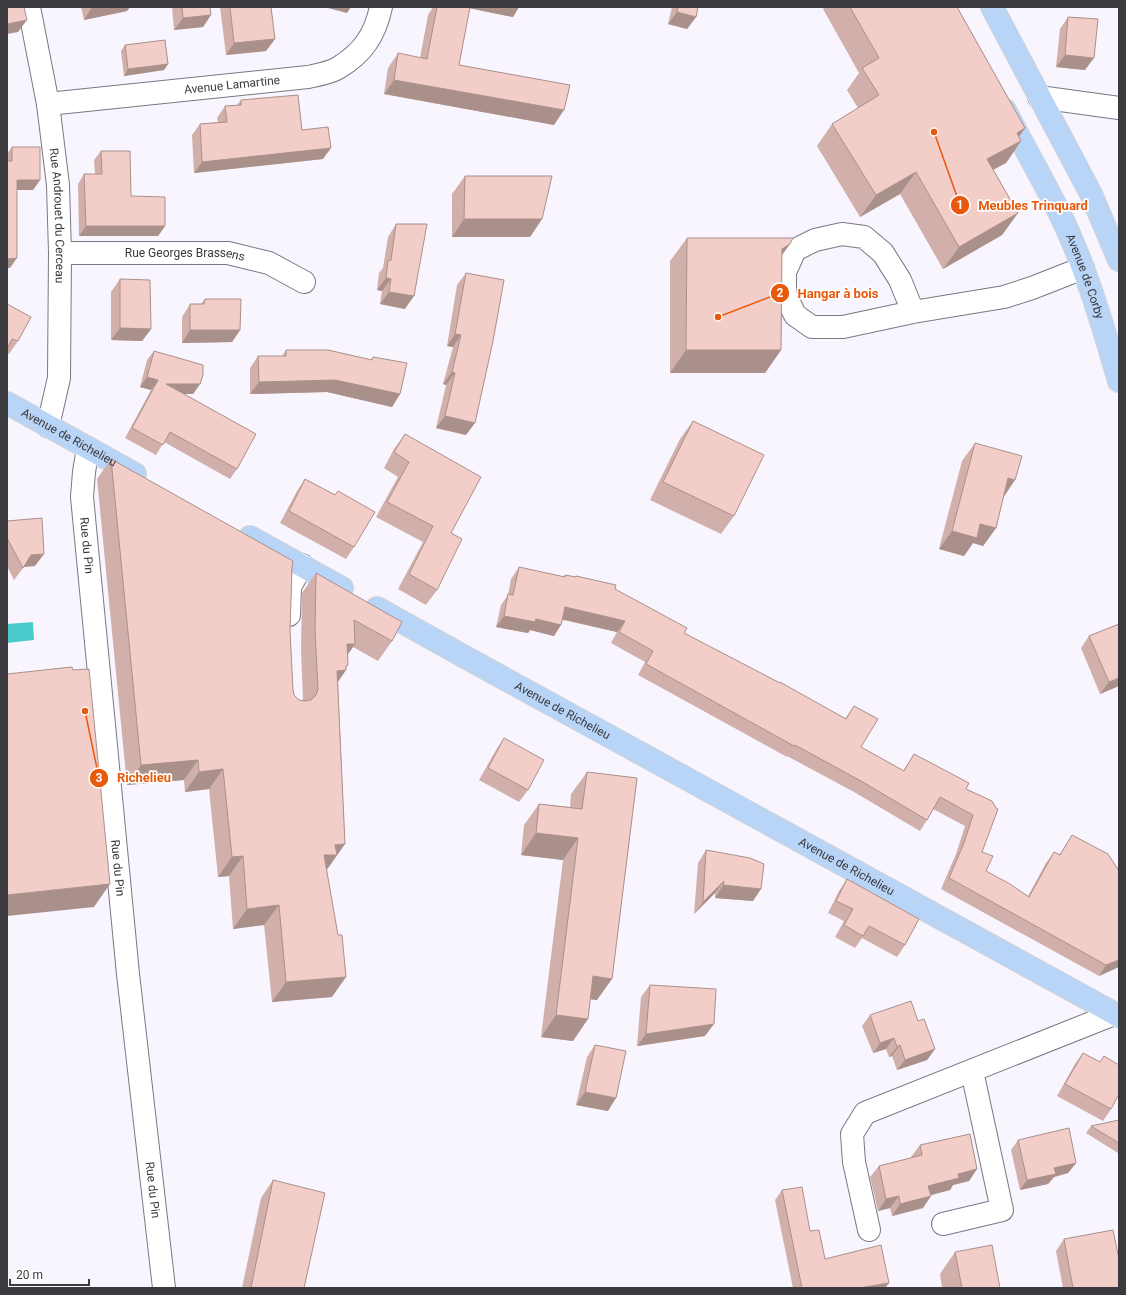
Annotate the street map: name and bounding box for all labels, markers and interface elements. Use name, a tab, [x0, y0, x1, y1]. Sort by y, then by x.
street label: Avenue Lamartine	[183, 73, 281, 97]
street label: Rue Androuet du Cerceau	[46, 147, 67, 283]
callout: Meubles Trinquard	[950, 193, 1096, 218]
text: 1	[957, 198, 963, 212]
text: Meubles Trinquard	[978, 198, 1088, 213]
street label: Avenue de Corby	[1063, 232, 1107, 321]
street label: Rue Georges Brassens	[125, 246, 246, 264]
callout: Hangar à bois	[770, 281, 886, 306]
text: 2	[777, 286, 784, 300]
text: Hangar à bois	[798, 286, 879, 301]
street label: Avenue de Richelieu	[19, 405, 119, 469]
street label: Rue du Pin	[77, 516, 96, 574]
street label: Avenue de Richelieu	[512, 679, 613, 742]
callout: Richelieu	[89, 765, 179, 790]
text: Richelieu	[117, 770, 171, 785]
text: 3	[96, 771, 103, 785]
street label: Avenue de Richelieu	[796, 835, 897, 898]
street label: Rue du Pin	[108, 839, 127, 897]
street label: Rue du Pin	[143, 1161, 163, 1219]
scale bar	[10, 1261, 89, 1287]
text: 20 m	[16, 1268, 43, 1282]

